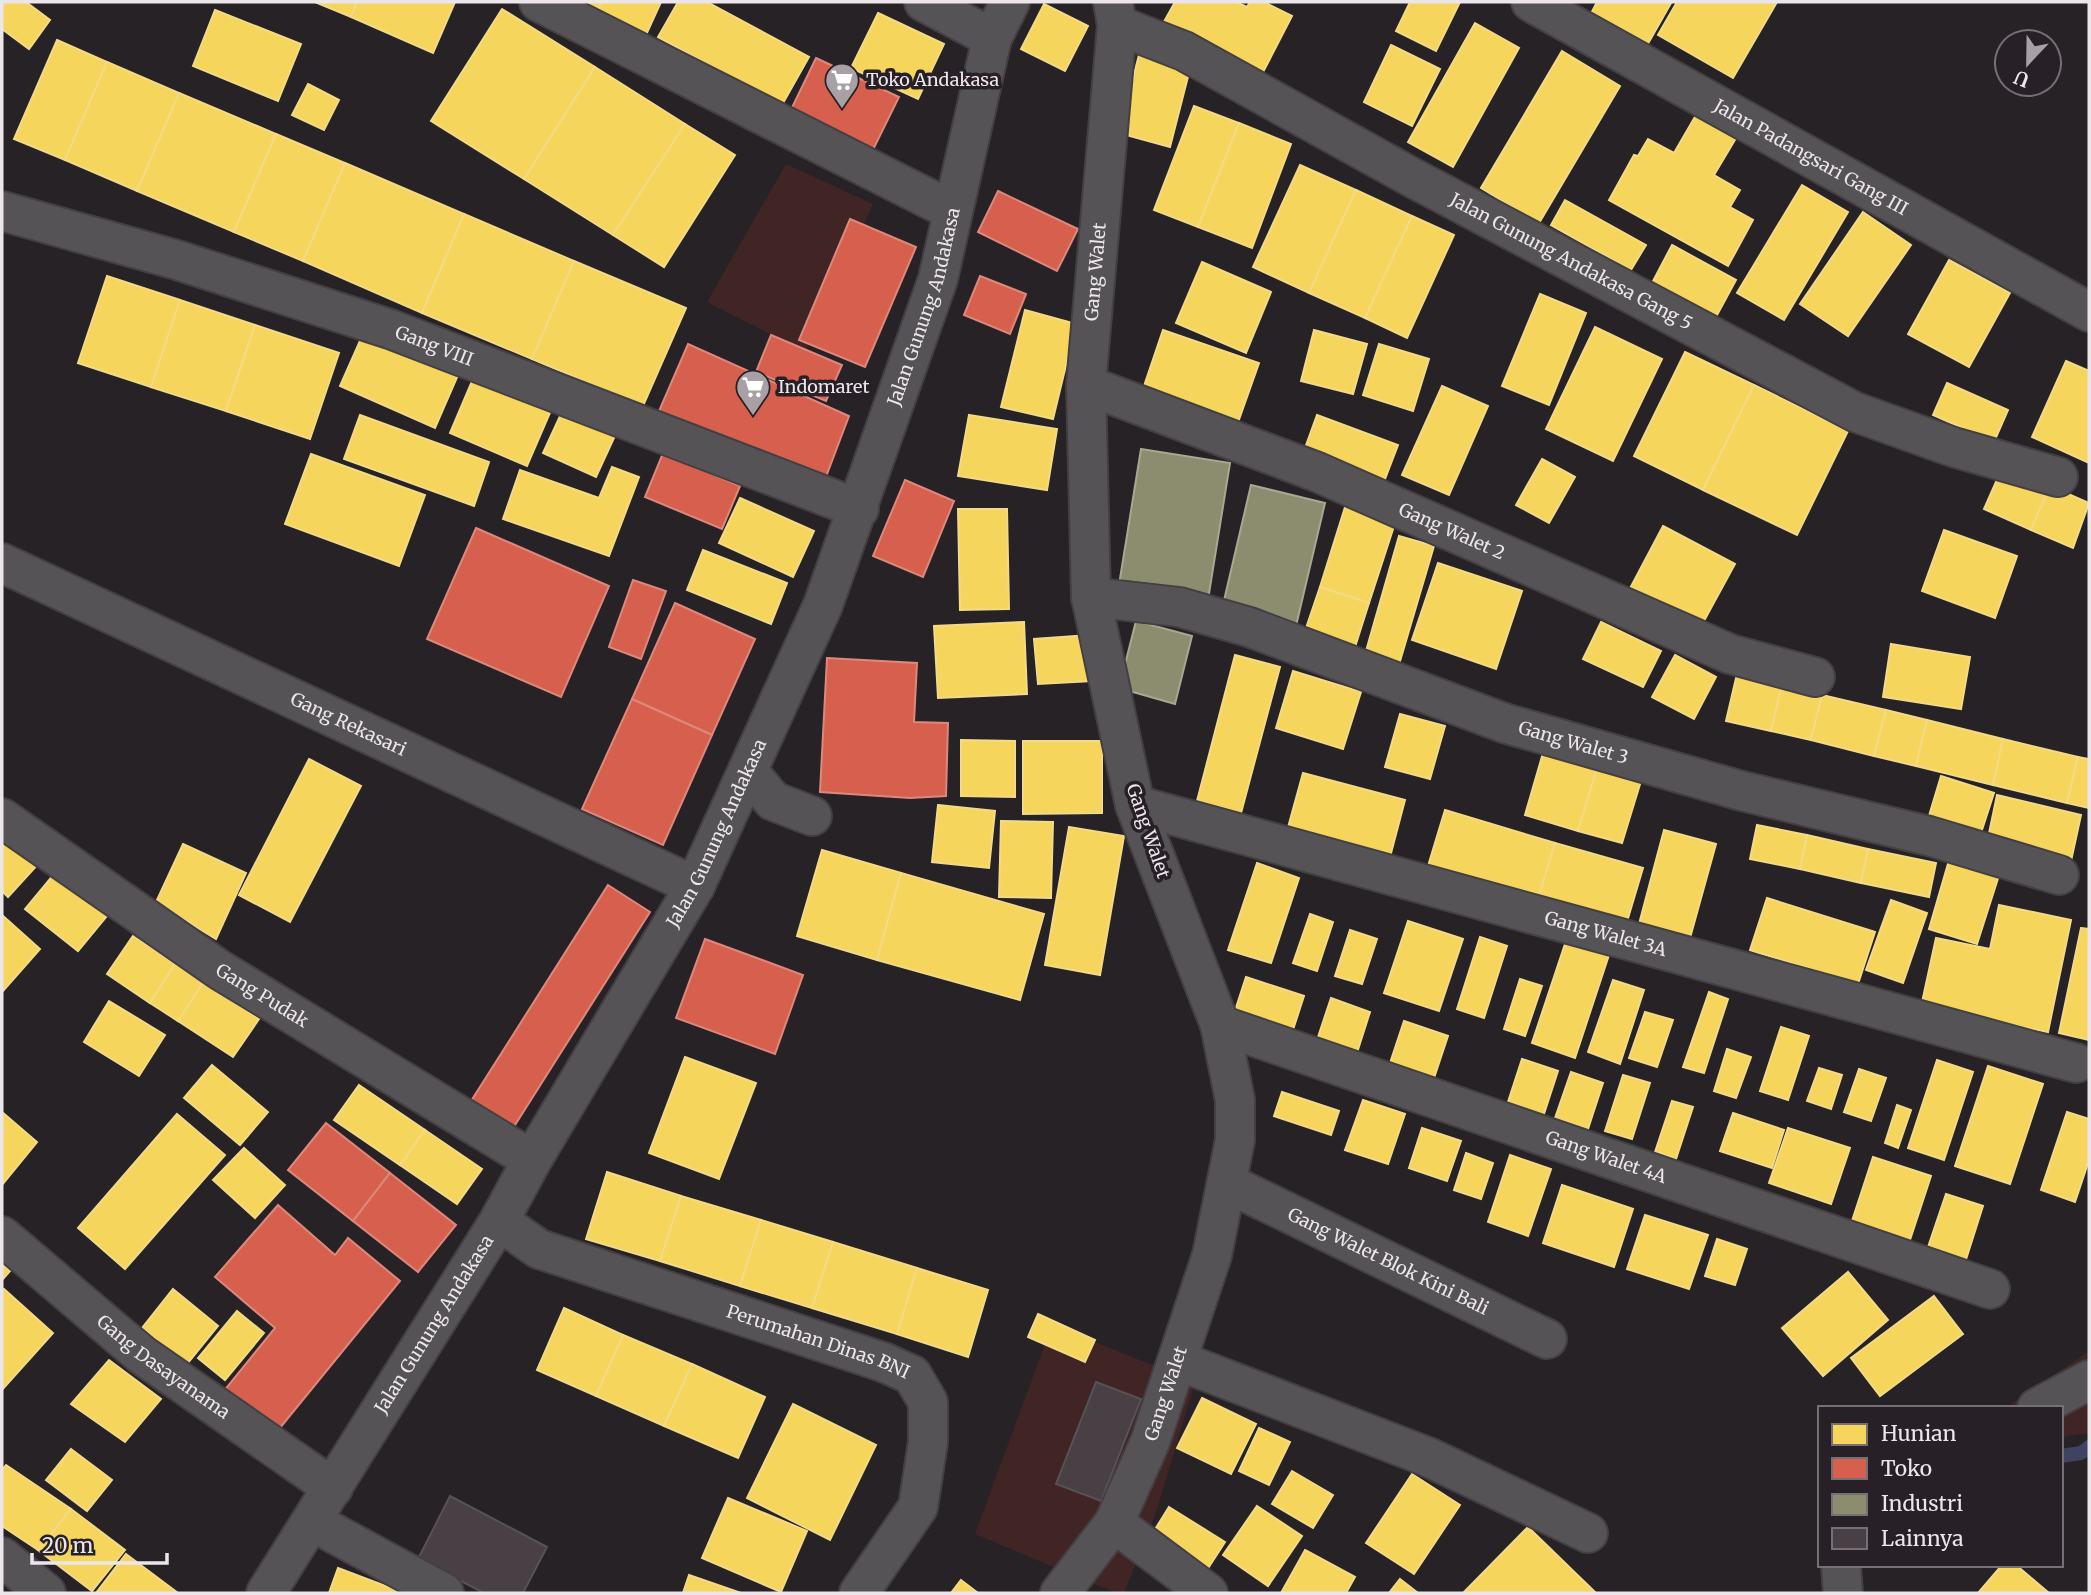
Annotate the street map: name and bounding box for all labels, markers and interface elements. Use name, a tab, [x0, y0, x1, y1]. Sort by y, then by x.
north arrow	[1993, 28, 2063, 98]
supermarket icon: Toko Andakasa	[823, 61, 861, 110]
text: U	[2011, 65, 2033, 93]
place label: Toko Andakasa	[866, 68, 1000, 91]
street label: Jalan Padangsari Gang III	[1709, 93, 1912, 220]
street label: Jalan Gunung Andakasa Gang 5	[1445, 187, 1696, 335]
street label: Jalan Gunung Andakasa	[882, 205, 965, 410]
street label: Gang Walet	[1080, 222, 1111, 322]
street label: Gang VIII	[392, 320, 477, 371]
supermarket icon: Indomaret	[734, 368, 772, 417]
place label: Indomaret	[778, 375, 869, 398]
street label: Gang Walet 2	[1395, 497, 1508, 564]
street label: Gang Rekasari	[287, 687, 410, 761]
street label: Gang Walet 3	[1516, 716, 1631, 769]
street label: Jalan Gunung Andakasa	[660, 735, 772, 932]
street label: Gang Walet	[1122, 781, 1175, 881]
street label: Gang Walet 3A	[1542, 906, 1670, 961]
street label: Gang Pudak	[212, 958, 313, 1032]
street label: Gang Walet 4A	[1543, 1125, 1670, 1188]
street label: Gang Walet Blok Kini Bali	[1284, 1202, 1493, 1320]
street label: Jalan Gunung Andakasa	[369, 1230, 499, 1419]
street label: Perumahan Dinas BNI	[724, 1299, 914, 1384]
street label: Gang Dasayanama	[92, 1310, 235, 1424]
street label: Gang Walet	[1139, 1343, 1192, 1444]
legend	[1818, 1406, 2063, 1567]
text: Hunian	[1881, 1420, 1956, 1447]
text: Toko	[1881, 1455, 1932, 1482]
text: Industri	[1881, 1490, 1963, 1517]
scale bar	[32, 1522, 166, 1566]
text: Lainnya	[1881, 1525, 1963, 1552]
text: 20 m	[42, 1532, 94, 1559]

